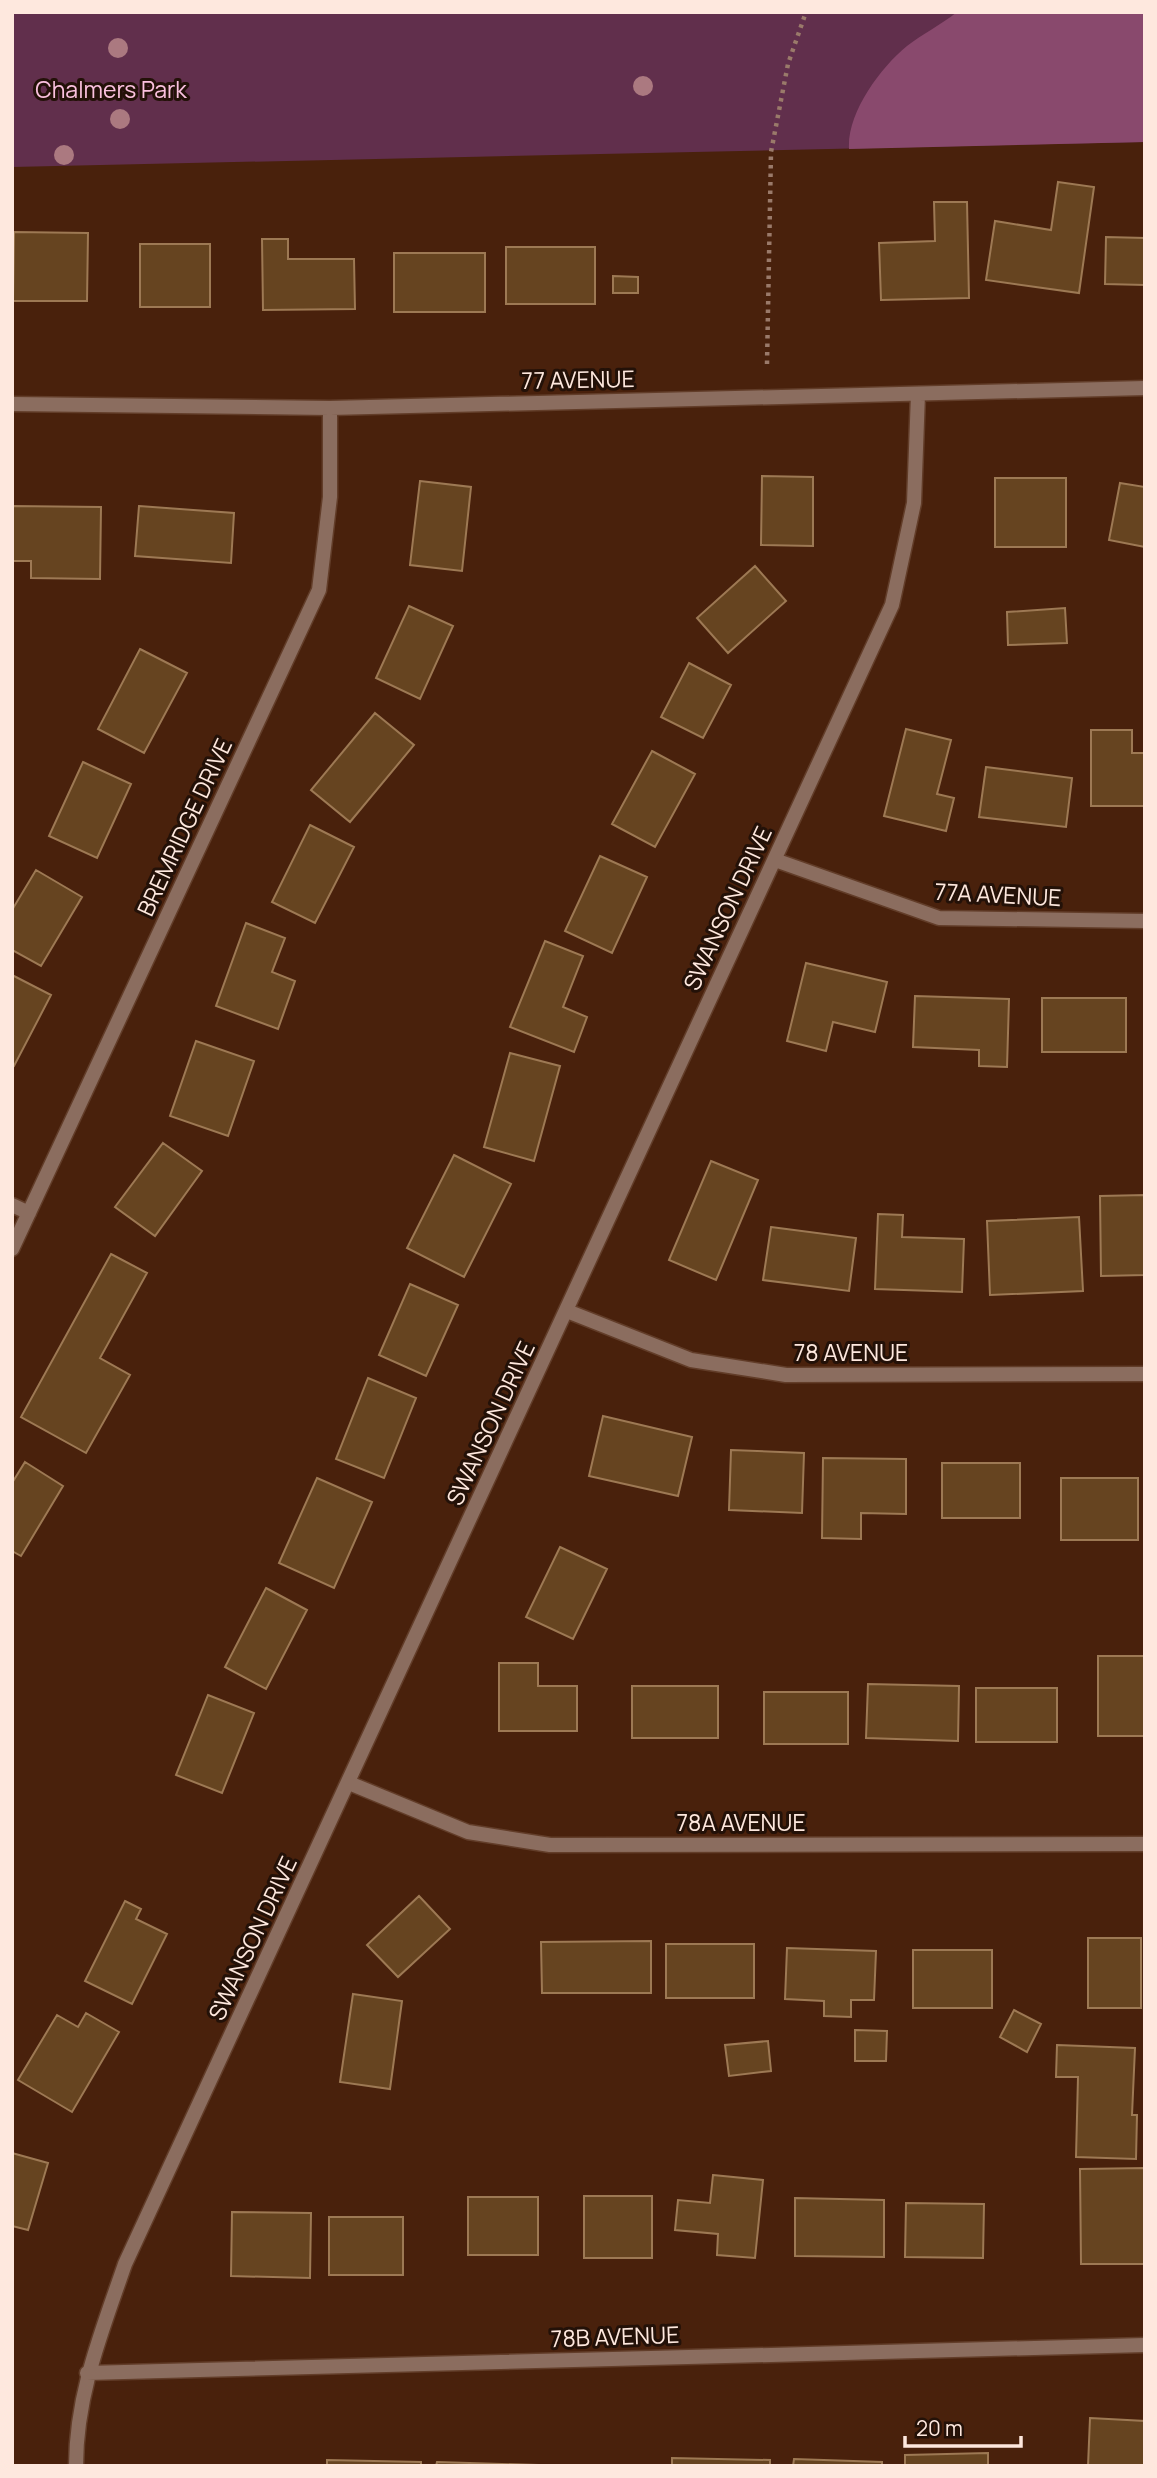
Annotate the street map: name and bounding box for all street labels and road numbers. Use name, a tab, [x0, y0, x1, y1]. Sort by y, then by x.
street label: 77 AVENUE	[521, 362, 635, 396]
street label: BREMRIDGE DRIVE	[129, 733, 239, 921]
street label: SWANSON DRIVE	[675, 821, 779, 995]
street label: 77A AVENUE	[934, 875, 1062, 913]
street label: SWANSON DRIVE	[438, 1336, 542, 1510]
street label: 78 AVENUE	[794, 1336, 908, 1368]
street label: 78A AVENUE	[676, 1806, 806, 1838]
street label: SWANSON DRIVE	[200, 1851, 304, 2025]
street label: 78B AVENUE	[550, 2318, 680, 2354]

